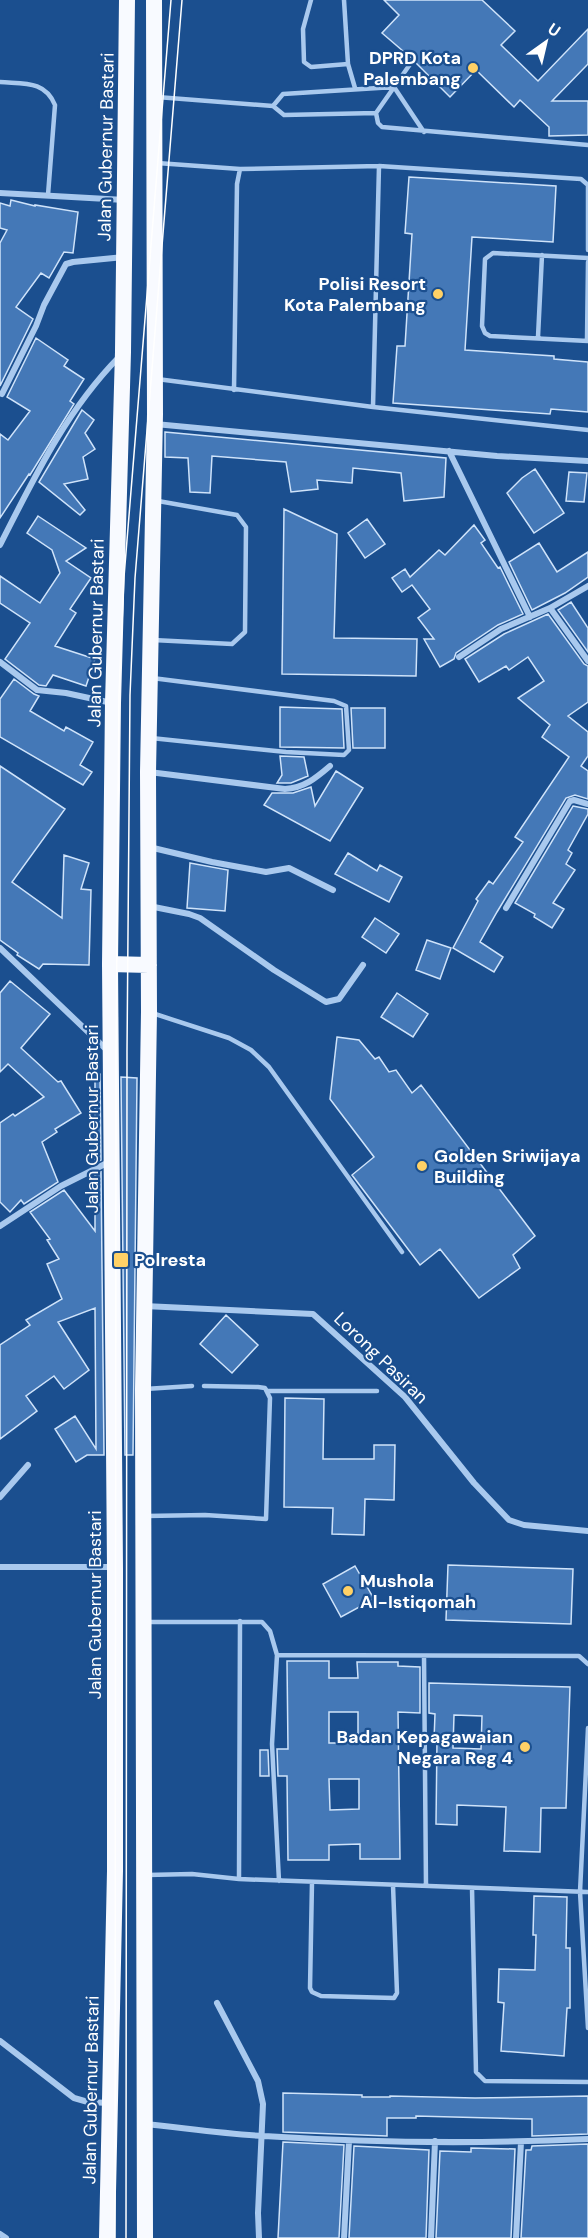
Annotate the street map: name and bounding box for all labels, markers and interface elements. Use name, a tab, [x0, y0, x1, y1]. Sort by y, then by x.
north arrow	[516, 12, 576, 72]
text: U	[544, 18, 565, 42]
place label: DPRD Kota Palembang	[363, 46, 461, 91]
street label: Jalan Gubernur Bastari	[92, 52, 120, 242]
marker: DPRD Kota Palembang	[466, 61, 480, 75]
place label: Polisi Resort Kota Palembang	[284, 272, 426, 317]
marker: Polisi Resort Kota Palembang	[431, 287, 445, 301]
street label: Jalan Gubernur Bastari	[82, 538, 110, 728]
street label: Jalan Gubernur Bastari	[80, 1024, 104, 1214]
place label: Golden Sriwijaya Building	[434, 1144, 580, 1189]
marker: Golden Sriwijaya Building	[415, 1159, 429, 1173]
place label: Polresta	[134, 1248, 206, 1272]
marker: Polresta	[112, 1251, 130, 1269]
street label: Lorong Pasiran	[329, 1307, 433, 1409]
street label: Jalan Gubernur Bastari	[83, 1510, 107, 1700]
place label: Mushola Al-Istiqomah	[360, 1569, 476, 1614]
marker: Mushola Al-Istiqomah	[341, 1584, 355, 1598]
place label: Badan Kepagawaian Negara Reg 4	[337, 1725, 513, 1770]
marker: Badan Kepagawaian Negara Reg 4	[518, 1740, 532, 1754]
street label: Jalan Gubernur Bastari	[77, 1995, 105, 2185]

